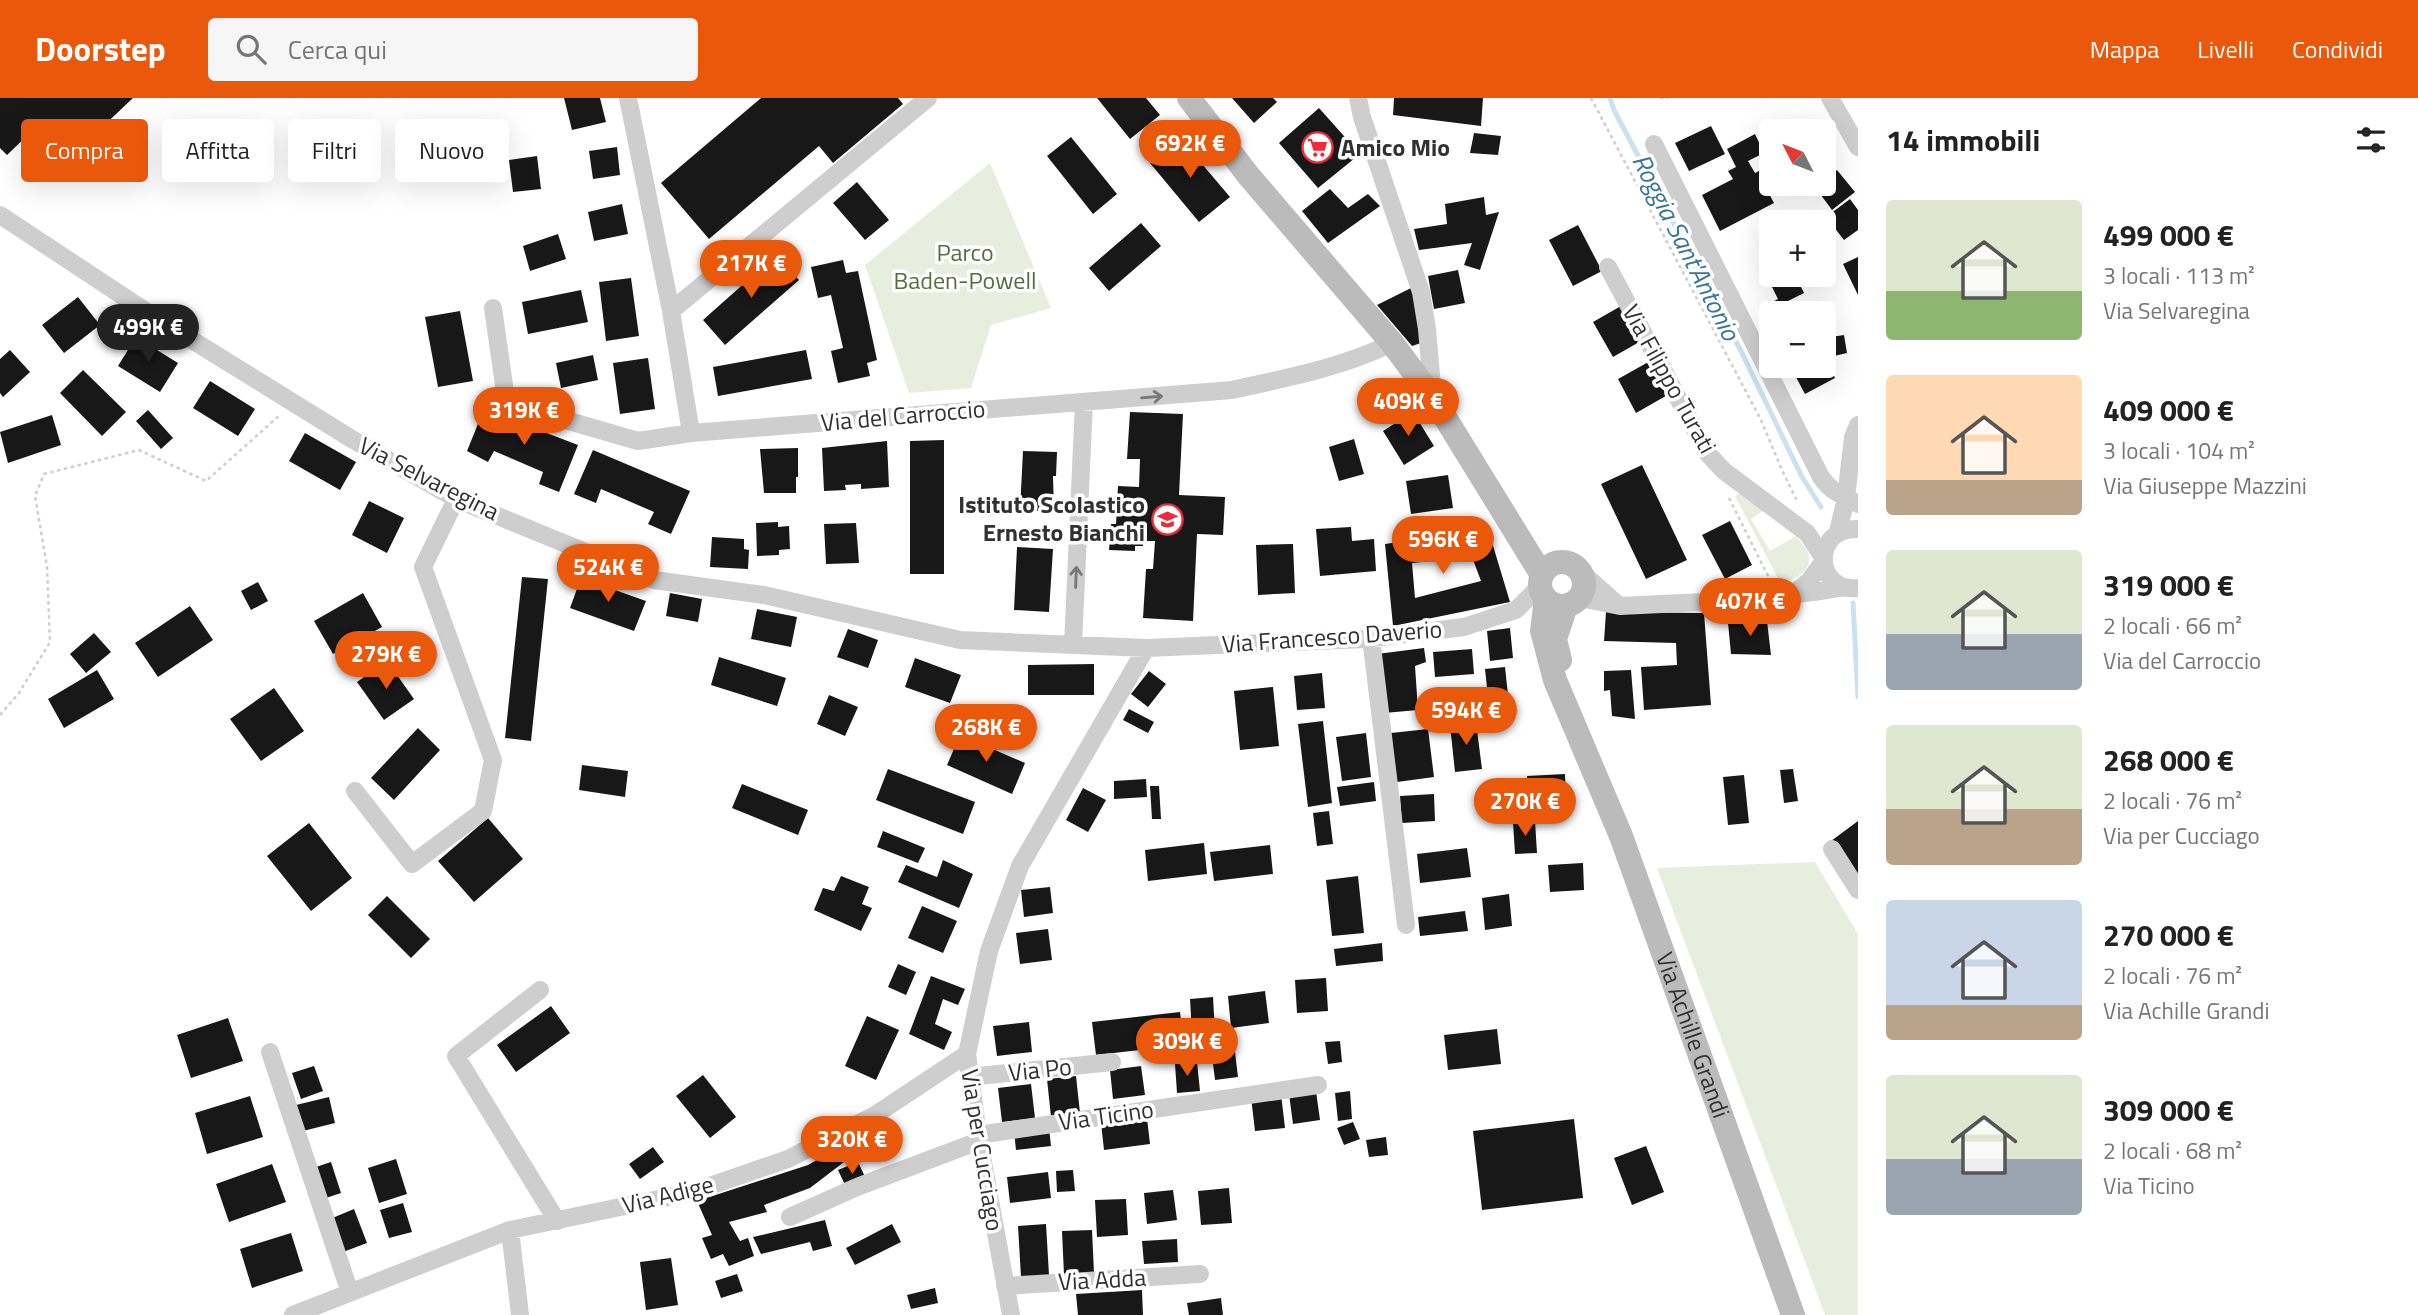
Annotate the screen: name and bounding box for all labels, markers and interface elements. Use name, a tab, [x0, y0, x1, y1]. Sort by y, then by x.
search box	[208, 18, 698, 81]
text: Doorstep	[35, 24, 166, 74]
icon: search	[232, 30, 270, 68]
text: Cerca qui	[288, 30, 387, 69]
text: Mappa	[2090, 31, 2159, 67]
text: Livelli	[2197, 31, 2254, 67]
text: Condividi	[2292, 31, 2383, 67]
text: 14 immobili	[1886, 117, 2040, 163]
chip: Compra	[21, 119, 148, 182]
chip: Affitta	[162, 119, 274, 182]
chip: Filtri	[288, 119, 381, 182]
chip: Nuovo	[395, 119, 509, 182]
north arrow	[1759, 119, 1836, 196]
map controls	[1759, 119, 1836, 378]
pin: 692K €	[1133, 120, 1247, 180]
icon: filters	[2352, 121, 2390, 159]
text: 692K €	[1155, 125, 1225, 160]
place label: Amico Mio	[1341, 129, 1450, 165]
supermarket icon: Amico Mio	[1301, 131, 1335, 165]
water label: Roggia Sant'Antonio	[1622, 146, 1751, 348]
button: +	[1759, 210, 1836, 287]
text: 499 000 €	[2103, 212, 2234, 258]
icon: home	[1942, 228, 2026, 312]
park label: Parco Baden-Powell	[893, 234, 1037, 298]
pin: 217K €	[694, 240, 808, 300]
text: 217K €	[716, 245, 786, 280]
text: 3 locali · 113 m²	[2103, 258, 2255, 293]
text: Via Selvaregina	[2103, 293, 2250, 328]
street label: Via Filippo Turati	[1614, 297, 1726, 460]
button: −	[1759, 301, 1836, 378]
pin: 499K €	[91, 304, 205, 364]
text: 499K €	[113, 309, 183, 344]
pin: 409K €	[1351, 378, 1465, 438]
text: 409K €	[1373, 383, 1443, 418]
text: 409 000 €	[2103, 387, 2234, 433]
pin: 319K €	[467, 388, 581, 447]
street label: Via del Carroccio	[819, 390, 987, 440]
one-way arrow	[1140, 390, 1162, 403]
text: 319K €	[489, 392, 559, 427]
icon: home	[1942, 403, 2026, 487]
street label: Via Selvaregina	[353, 427, 506, 529]
text: 3 locali · 104 m²	[2103, 433, 2255, 468]
text: Via Giuseppe Mazzini	[2103, 468, 2307, 503]
place label: Istituto Scolastico Ernesto Bianchi	[958, 486, 1145, 550]
school or university icon: Istituto Scolastico Ernesto Bianchi	[1151, 502, 1185, 536]
pin: 596K €	[1386, 517, 1500, 576]
text: 596K €	[1408, 521, 1478, 556]
pin: 524K €	[551, 545, 665, 604]
text: 524K €	[573, 549, 643, 584]
text: 319 000 €	[2103, 562, 2234, 608]
one-way arrow	[1070, 565, 1083, 588]
pin: 407K €	[1693, 578, 1807, 638]
icon: home	[1942, 578, 2026, 662]
text: 407K €	[1715, 583, 1785, 618]
text: 2 locali · 66 m²	[2103, 608, 2242, 643]
street label: Via Francesco Daverio	[1221, 610, 1443, 662]
pin: 279K €	[329, 632, 443, 691]
text: 279K €	[351, 636, 421, 671]
text: Via del Carroccio	[2103, 643, 2261, 678]
pin: 594K €	[1409, 688, 1523, 747]
text: 594K €	[1431, 692, 1501, 727]
pin: 268K €	[929, 704, 1043, 764]
text: 268K €	[951, 709, 1021, 744]
text: 268 000 €	[2103, 737, 2234, 783]
icon: home	[1942, 753, 2026, 837]
pin: 270K €	[1468, 778, 1582, 838]
text: 270K €	[1490, 783, 1560, 818]
text: 2 locali · 76 m²	[2103, 783, 2242, 818]
text: Via per Cucciago	[2103, 818, 2260, 853]
text: 270 000 €	[2103, 912, 2234, 958]
icon: home	[1942, 928, 2026, 1012]
street label: Via Achille Grandi	[1647, 947, 1740, 1123]
text: 2 locali · 76 m²	[2103, 958, 2242, 993]
text: Via Achille Grandi	[2103, 993, 2270, 1028]
pin: 309K €	[1130, 1018, 1244, 1078]
text: 309K €	[1152, 1023, 1222, 1058]
street label: Via Po	[1007, 1048, 1073, 1090]
street label: Via per Cucciago	[952, 1066, 1014, 1233]
text: 309 000 €	[2103, 1087, 2234, 1133]
street label: Via Ticino	[1056, 1091, 1156, 1139]
icon: home	[1942, 1103, 2026, 1187]
pin: 320K €	[795, 1116, 909, 1176]
text: 320K €	[817, 1121, 887, 1156]
text: 2 locali · 68 m²	[2103, 1133, 2242, 1168]
street label: Via Adige	[618, 1165, 717, 1223]
text: Via Ticino	[2103, 1168, 2195, 1203]
street label: Via Adda	[1057, 1259, 1147, 1299]

